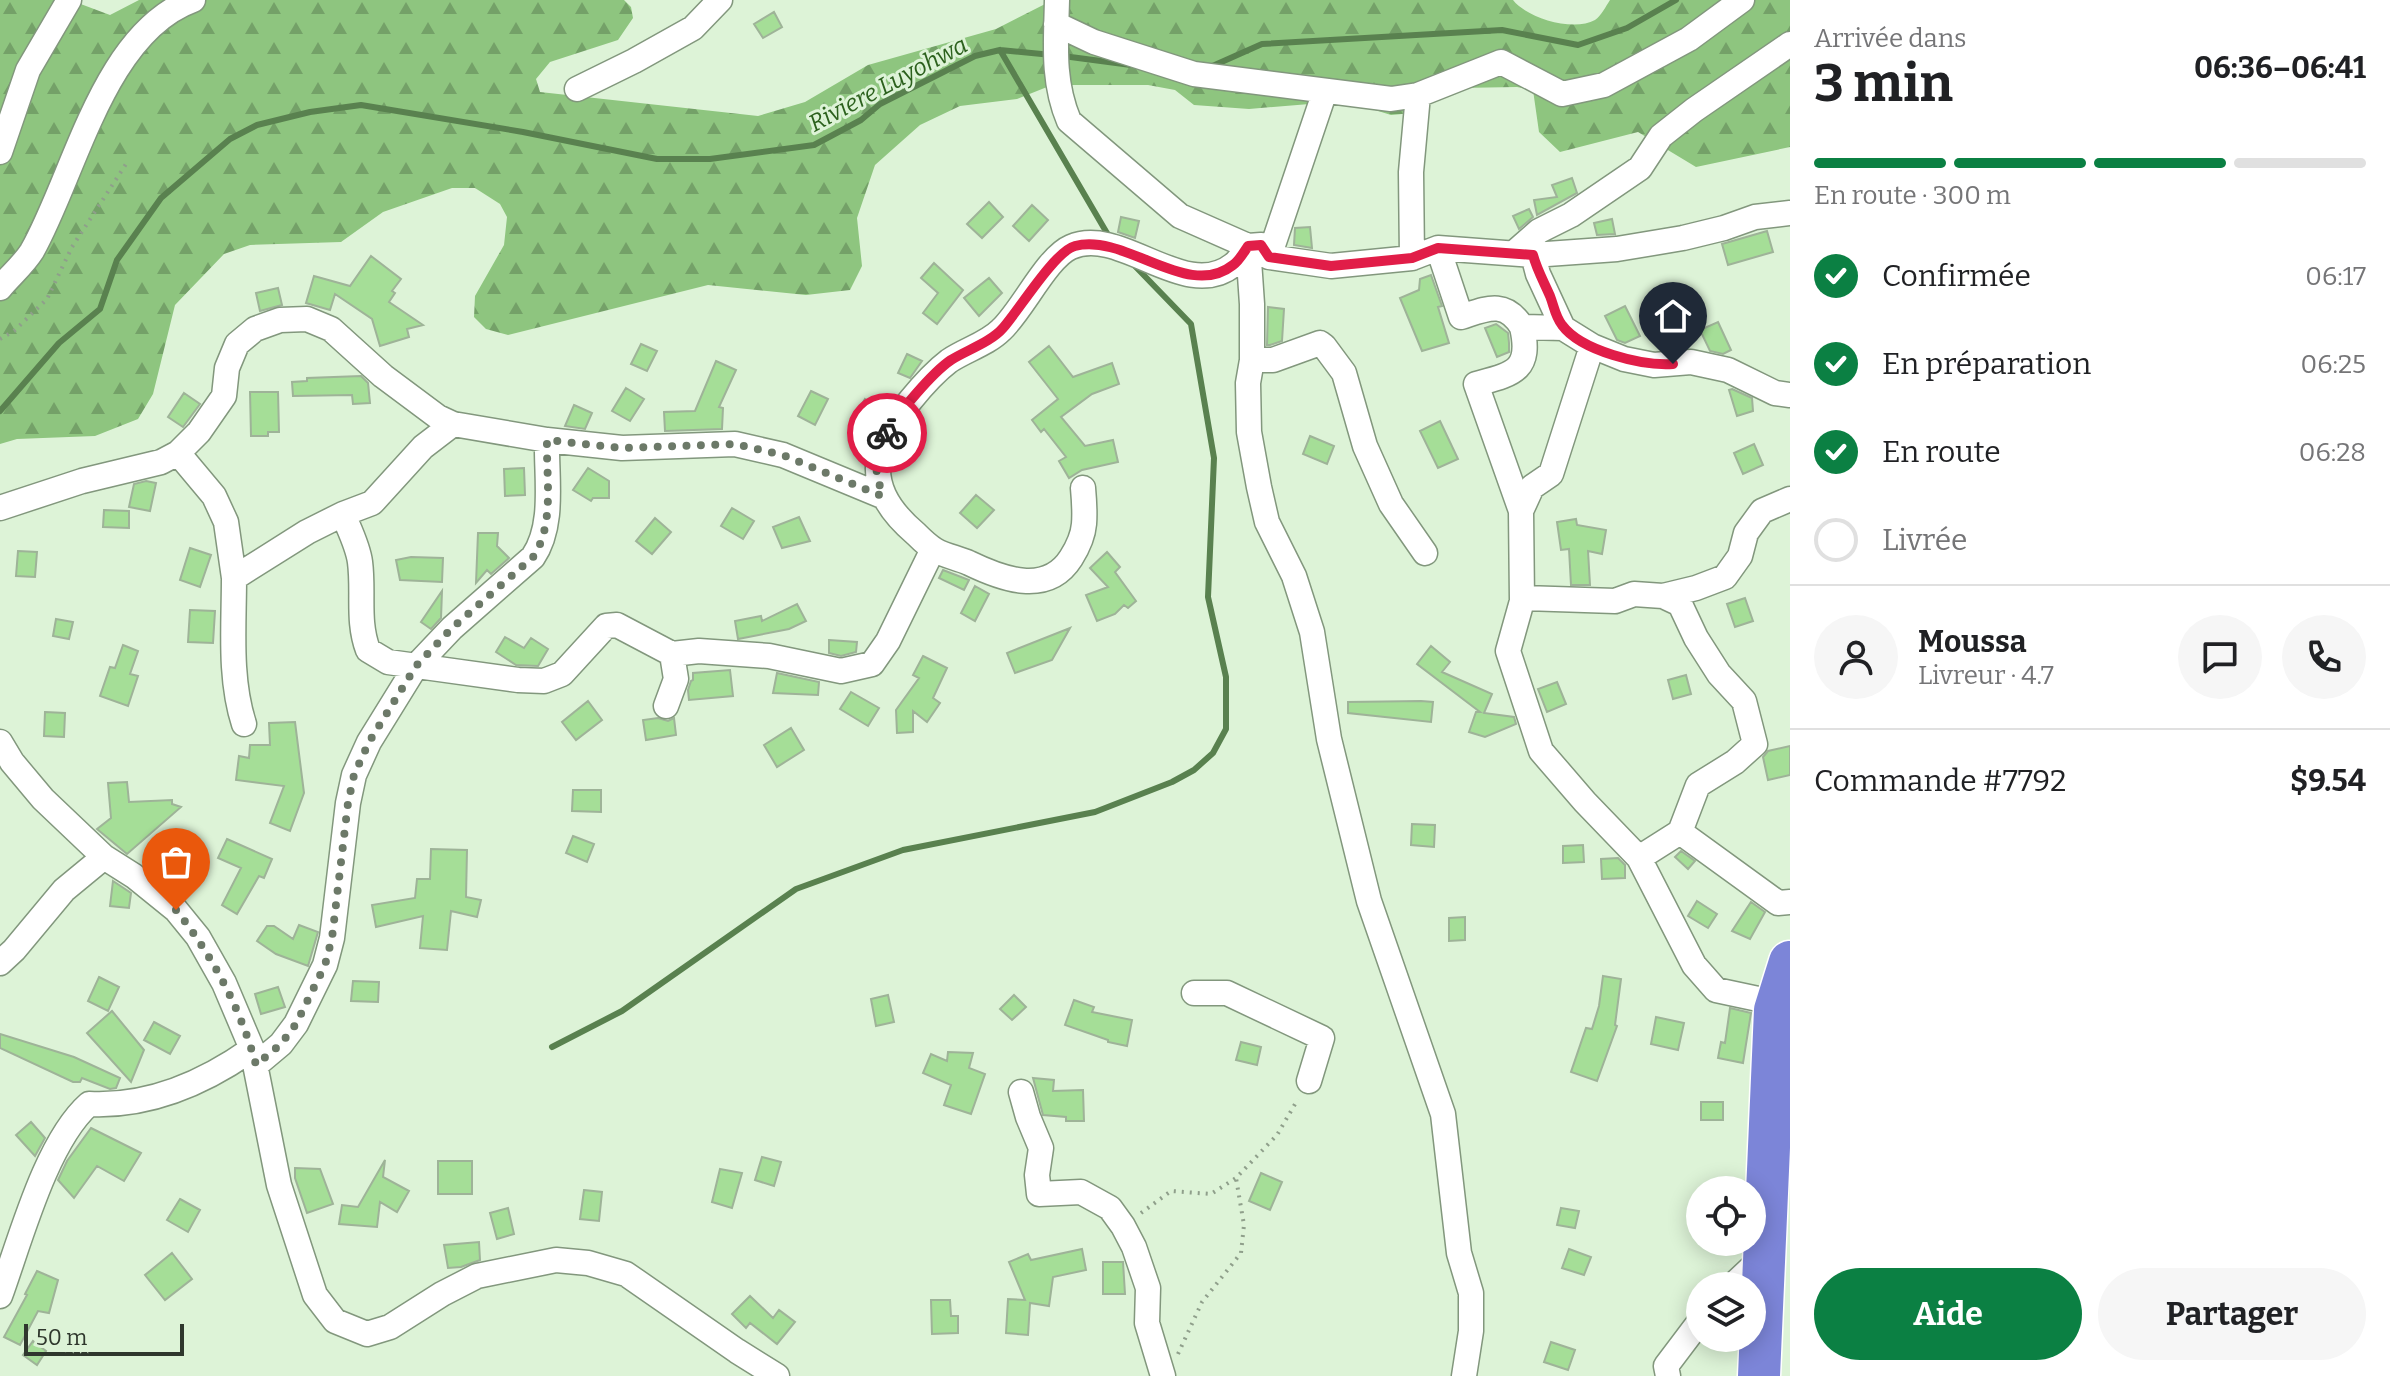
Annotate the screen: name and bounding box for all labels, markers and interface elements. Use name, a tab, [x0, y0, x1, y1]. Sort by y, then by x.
text: Arrivée dans	[1814, 23, 1967, 54]
water label: Riviere Luyohwa	[804, 30, 972, 138]
text: 06:36–06:41	[2194, 50, 2366, 86]
text: 3 min	[1814, 52, 1953, 115]
text: En route · 300 m	[1814, 180, 2011, 211]
icon: check	[1814, 254, 1858, 298]
text: Confirmée	[1882, 258, 2031, 294]
text: 06:17	[2305, 261, 2366, 292]
pin	[1639, 282, 1707, 364]
icon: home	[1651, 294, 1695, 338]
icon: check	[1814, 342, 1858, 386]
text: En préparation	[1882, 346, 2091, 382]
text: 06:25	[2301, 349, 2366, 380]
courier	[847, 393, 927, 473]
icon: bike	[865, 411, 909, 455]
icon: check	[1814, 430, 1858, 474]
text: En route	[1882, 434, 2001, 470]
text: 06:28	[2299, 437, 2366, 468]
text: Livrée	[1882, 522, 1968, 558]
button: person	[1814, 615, 1898, 699]
button: chat	[2178, 615, 2262, 699]
button: phone	[2282, 615, 2366, 699]
text: Moussa	[1918, 624, 2027, 660]
text: Livreur · 4.7	[1918, 660, 2054, 691]
text: Commande #7792	[1814, 763, 2066, 799]
text: $9.54	[2290, 763, 2366, 799]
pin	[142, 828, 210, 910]
icon: bag	[154, 840, 198, 884]
map controls	[1686, 1176, 1766, 1352]
button: locate	[1686, 1176, 1766, 1256]
button: Aide	[1814, 1268, 2082, 1360]
button: Partager	[2098, 1268, 2366, 1360]
button: layers	[1686, 1272, 1766, 1352]
scale bar	[24, 1320, 184, 1356]
text: 50 m	[36, 1324, 87, 1351]

